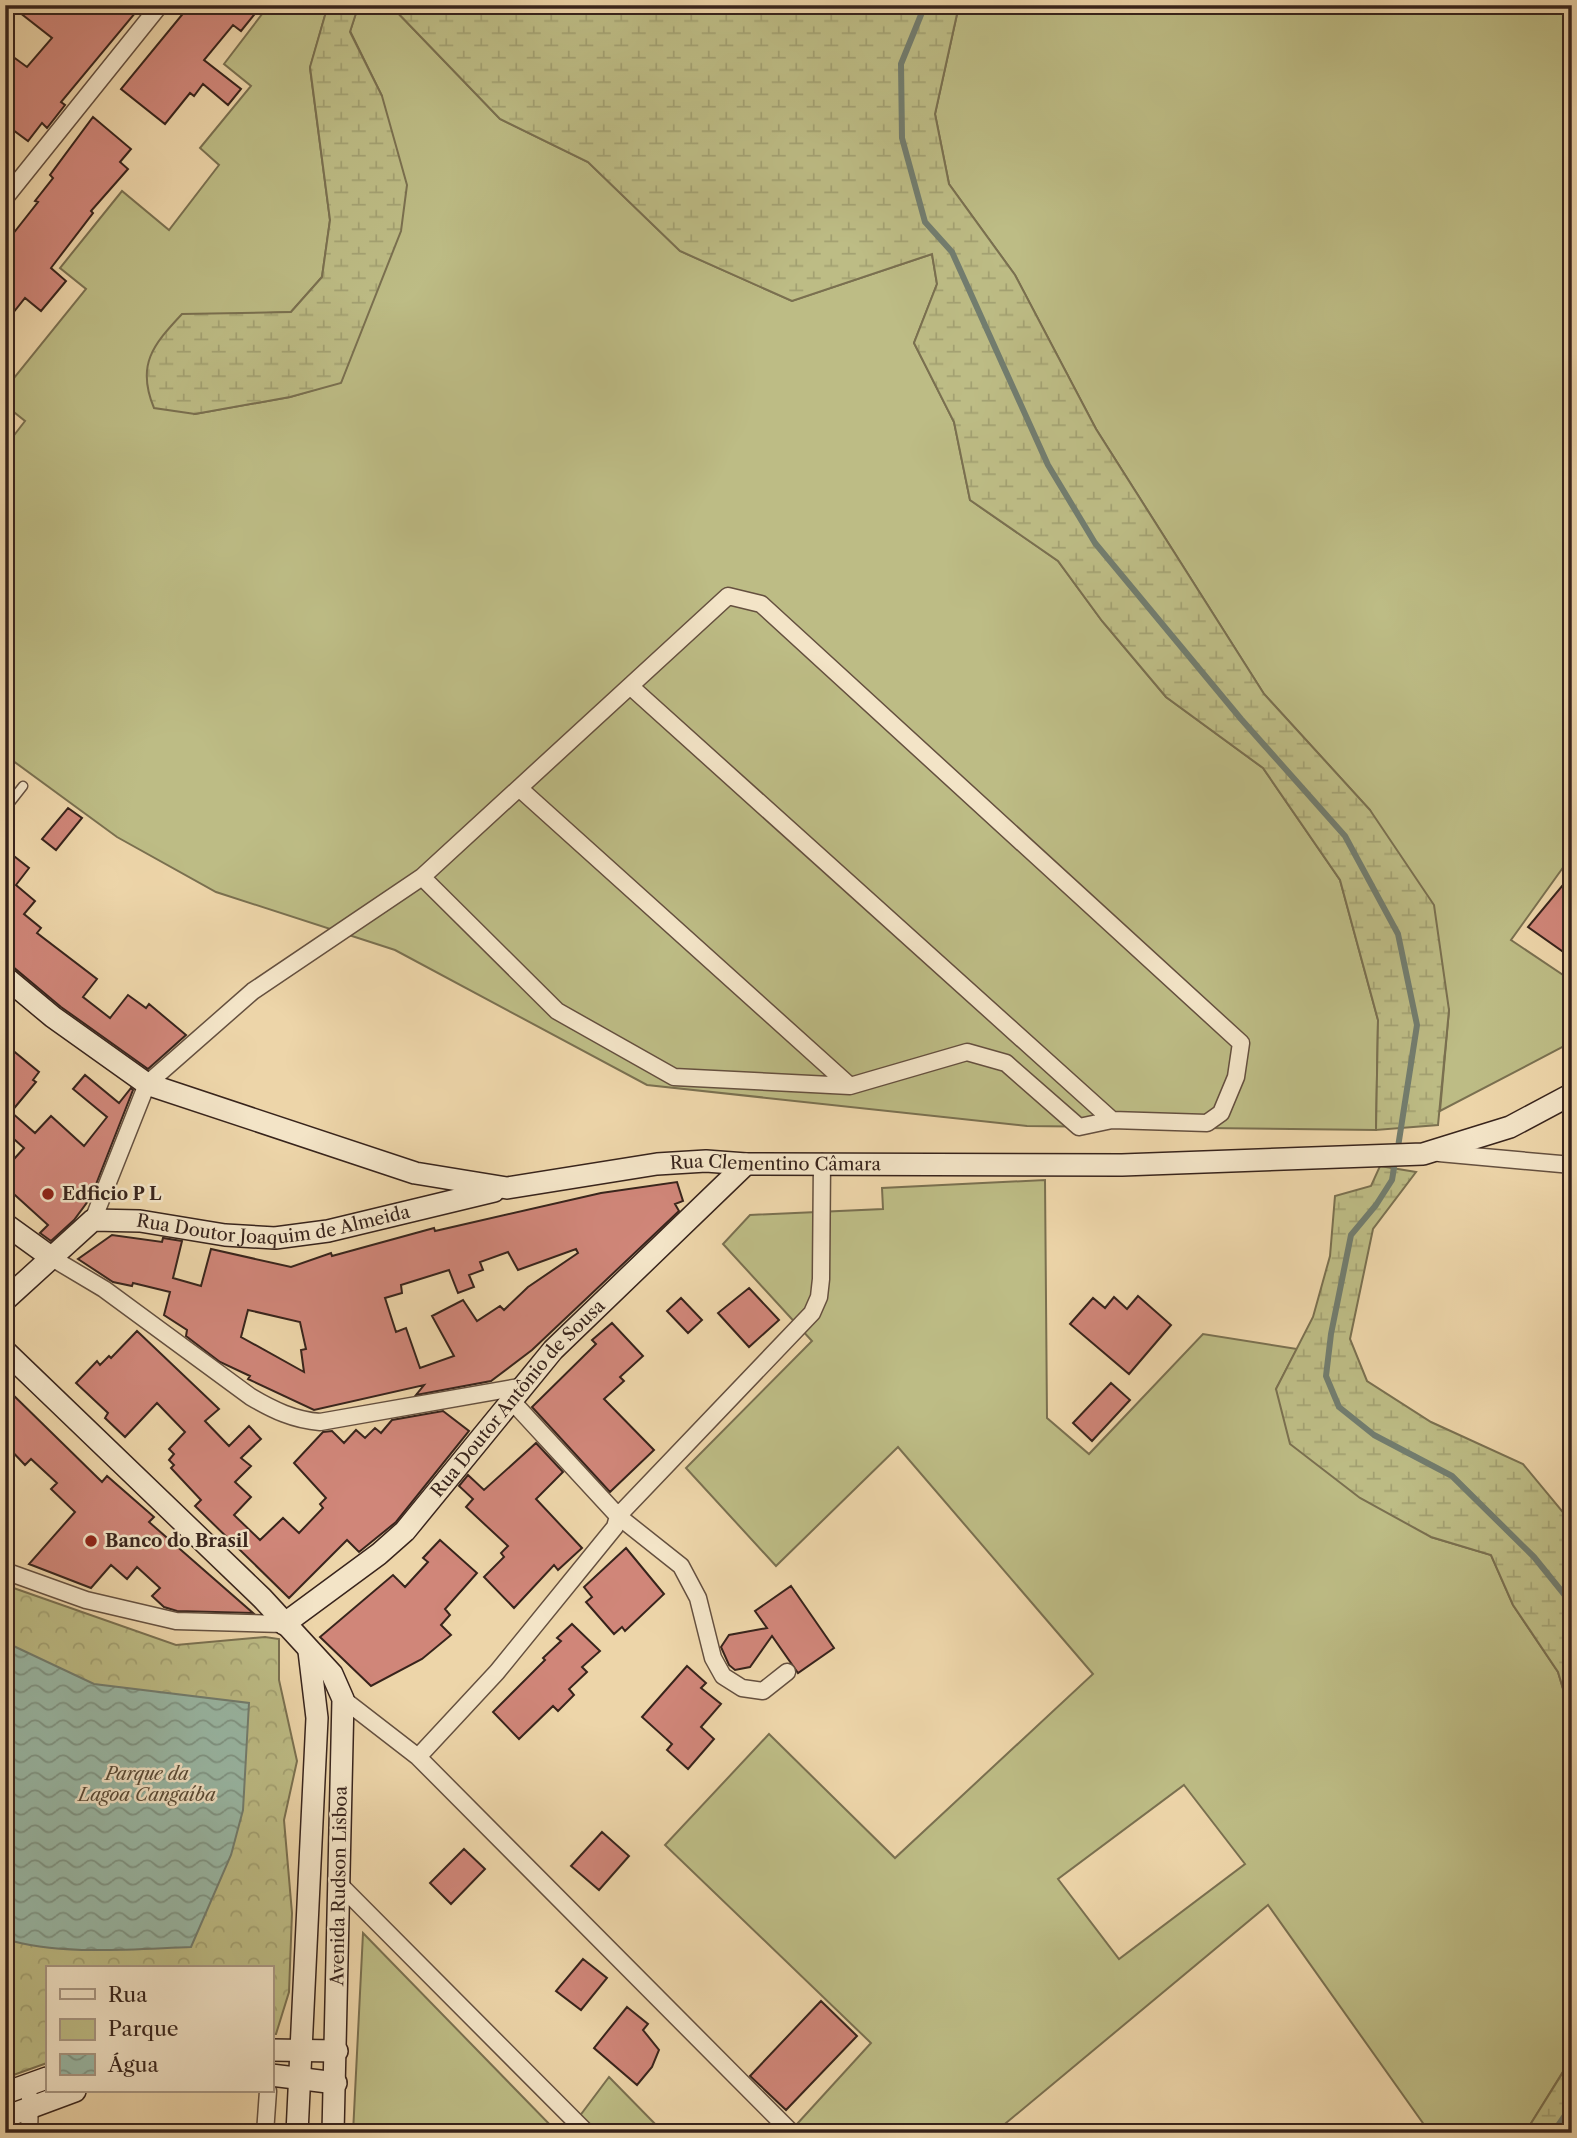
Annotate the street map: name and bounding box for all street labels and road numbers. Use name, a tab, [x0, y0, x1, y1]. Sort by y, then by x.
street label: Rua Clementino Câmara	[669, 1150, 882, 1176]
street label: Rua Doutor Joaquim de Almeida	[135, 1201, 413, 1249]
street label: Rua Doutor Antônio de Sousa	[426, 1295, 610, 1502]
street label: Avenida Rudson Lisboa	[326, 1785, 352, 1987]

